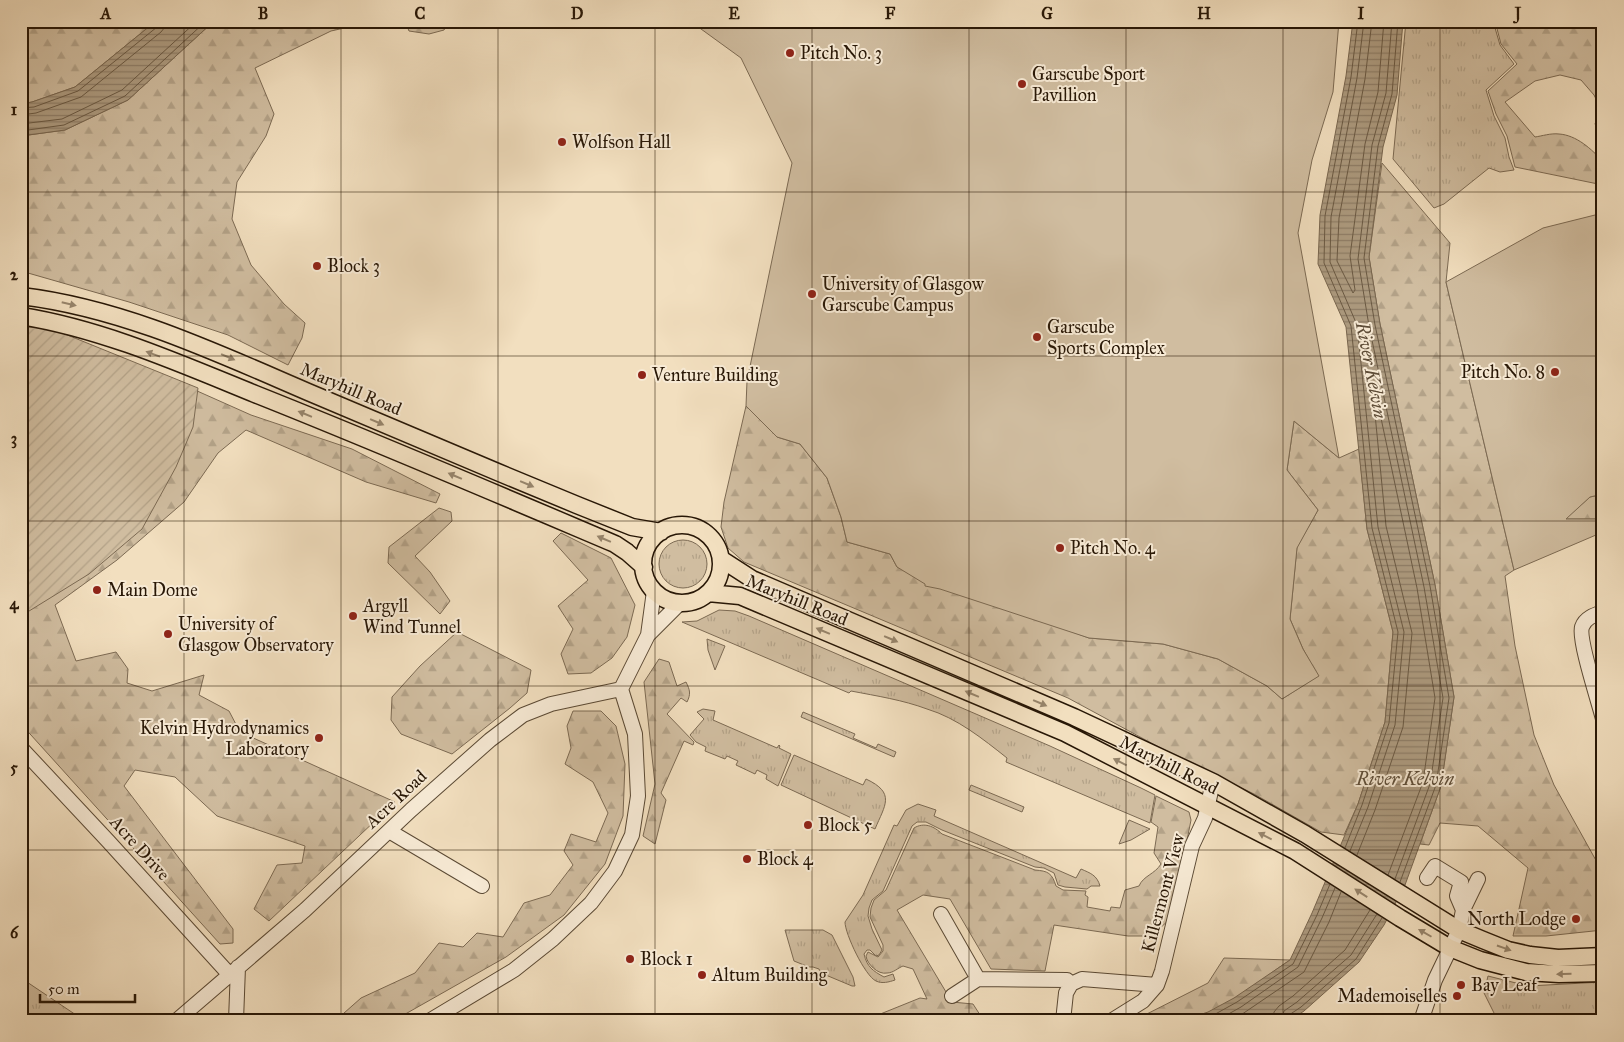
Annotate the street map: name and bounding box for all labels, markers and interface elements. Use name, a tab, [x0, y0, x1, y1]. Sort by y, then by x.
text: A	[100, 4, 112, 23]
text: B	[258, 4, 268, 23]
text: C	[415, 4, 426, 23]
text: D	[571, 4, 584, 23]
text: E	[728, 4, 740, 23]
text: F	[885, 4, 896, 23]
text: G	[1041, 4, 1053, 23]
text: H	[1197, 4, 1211, 23]
text: I	[1358, 4, 1365, 23]
text: J	[1513, 4, 1522, 24]
place label: Pitch No. 3	[800, 42, 882, 64]
marker: Pitch No. 3	[784, 47, 796, 59]
place label: Garscube Sport Pavillion	[1032, 63, 1146, 106]
marker: Garscube Sport Pavillion	[1016, 78, 1028, 90]
text: 1	[11, 100, 18, 119]
place label: Wolfson Hall	[572, 131, 671, 153]
marker: Wolfson Hall	[556, 136, 568, 148]
place label: Block 3	[327, 255, 380, 277]
marker: Block 3	[311, 260, 323, 272]
text: 2	[10, 265, 19, 284]
place label: University of Glasgow Garscube Campus	[822, 273, 984, 316]
marker: University of Glasgow Garscube Campus	[806, 288, 818, 300]
one-way arrow	[62, 300, 77, 308]
place label: Garscube Sports Complex	[1047, 316, 1165, 359]
water label: River Kelvin	[1351, 319, 1392, 421]
marker: Garscube Sports Complex	[1031, 331, 1043, 343]
one-way arrow	[146, 350, 161, 357]
one-way arrow	[221, 354, 235, 362]
street label: Maryhill Road	[297, 358, 405, 420]
place label: Pitch No. 8	[1461, 361, 1545, 383]
place label: Venture Building	[651, 364, 778, 387]
marker: Pitch No. 8	[1549, 366, 1561, 378]
marker: Venture Building	[636, 369, 648, 381]
one-way arrow	[297, 409, 312, 417]
one-way arrow	[370, 418, 384, 426]
text: 3	[11, 429, 17, 449]
one-way arrow	[448, 471, 462, 479]
one-way arrow	[520, 481, 534, 489]
one-way arrow	[597, 535, 611, 543]
place label: Pitch No. 4	[1070, 537, 1156, 559]
marker: Pitch No. 4	[1054, 542, 1066, 554]
street label: Maryhill Road	[743, 570, 851, 630]
place label: Main Dome	[107, 579, 198, 601]
marker: Main Dome	[91, 584, 103, 596]
text: 4	[10, 594, 20, 614]
place label: Argyll Wind Tunnel	[362, 595, 461, 638]
marker: Argyll Wind Tunnel	[347, 610, 359, 622]
place label: University of Glasgow Observatory	[178, 613, 334, 657]
one-way arrow	[816, 627, 830, 635]
marker: University of Glasgow Observatory	[162, 628, 174, 640]
one-way arrow	[884, 635, 898, 643]
one-way arrow	[965, 690, 979, 698]
one-way arrow	[1033, 699, 1048, 707]
place label: Kelvin Hydrodynamics Laboratory	[140, 717, 310, 760]
street label: Maryhill Road	[1116, 731, 1222, 799]
marker: Kelvin Hydrodynamics Laboratory	[313, 732, 325, 744]
text: 5	[10, 758, 18, 777]
one-way arrow	[1113, 758, 1127, 766]
street label: Acre Road	[360, 765, 431, 834]
water label: River Kelvin	[1355, 767, 1454, 790]
street label: Acre Drive	[105, 810, 175, 885]
place label: Block 5	[818, 814, 873, 836]
marker: Block 5	[802, 819, 814, 831]
street label: Killermont View	[1137, 831, 1190, 955]
one-way arrow	[1257, 832, 1272, 840]
place label: Block 4	[757, 848, 814, 870]
marker: Block 4	[741, 853, 753, 865]
one-way arrow	[1355, 889, 1368, 898]
place label: North Lodge	[1467, 908, 1566, 931]
marker: North Lodge	[1570, 913, 1582, 925]
text: 6	[10, 923, 19, 942]
one-way arrow	[1419, 929, 1432, 938]
one-way arrow	[1497, 944, 1512, 952]
place label: Block 1	[640, 948, 693, 970]
marker: Block 1	[624, 953, 636, 965]
place label: Altum Building	[711, 964, 828, 987]
marker: Altum Building	[696, 969, 708, 981]
one-way arrow	[1556, 970, 1572, 978]
scale bar	[40, 972, 135, 1004]
place label: Bay Leaf	[1471, 974, 1540, 996]
marker: Bay Leaf	[1455, 979, 1467, 991]
text: 50 m	[48, 980, 80, 998]
place label: Mademoiselles	[1337, 985, 1447, 1007]
marker: Mademoiselles	[1451, 990, 1463, 1002]

